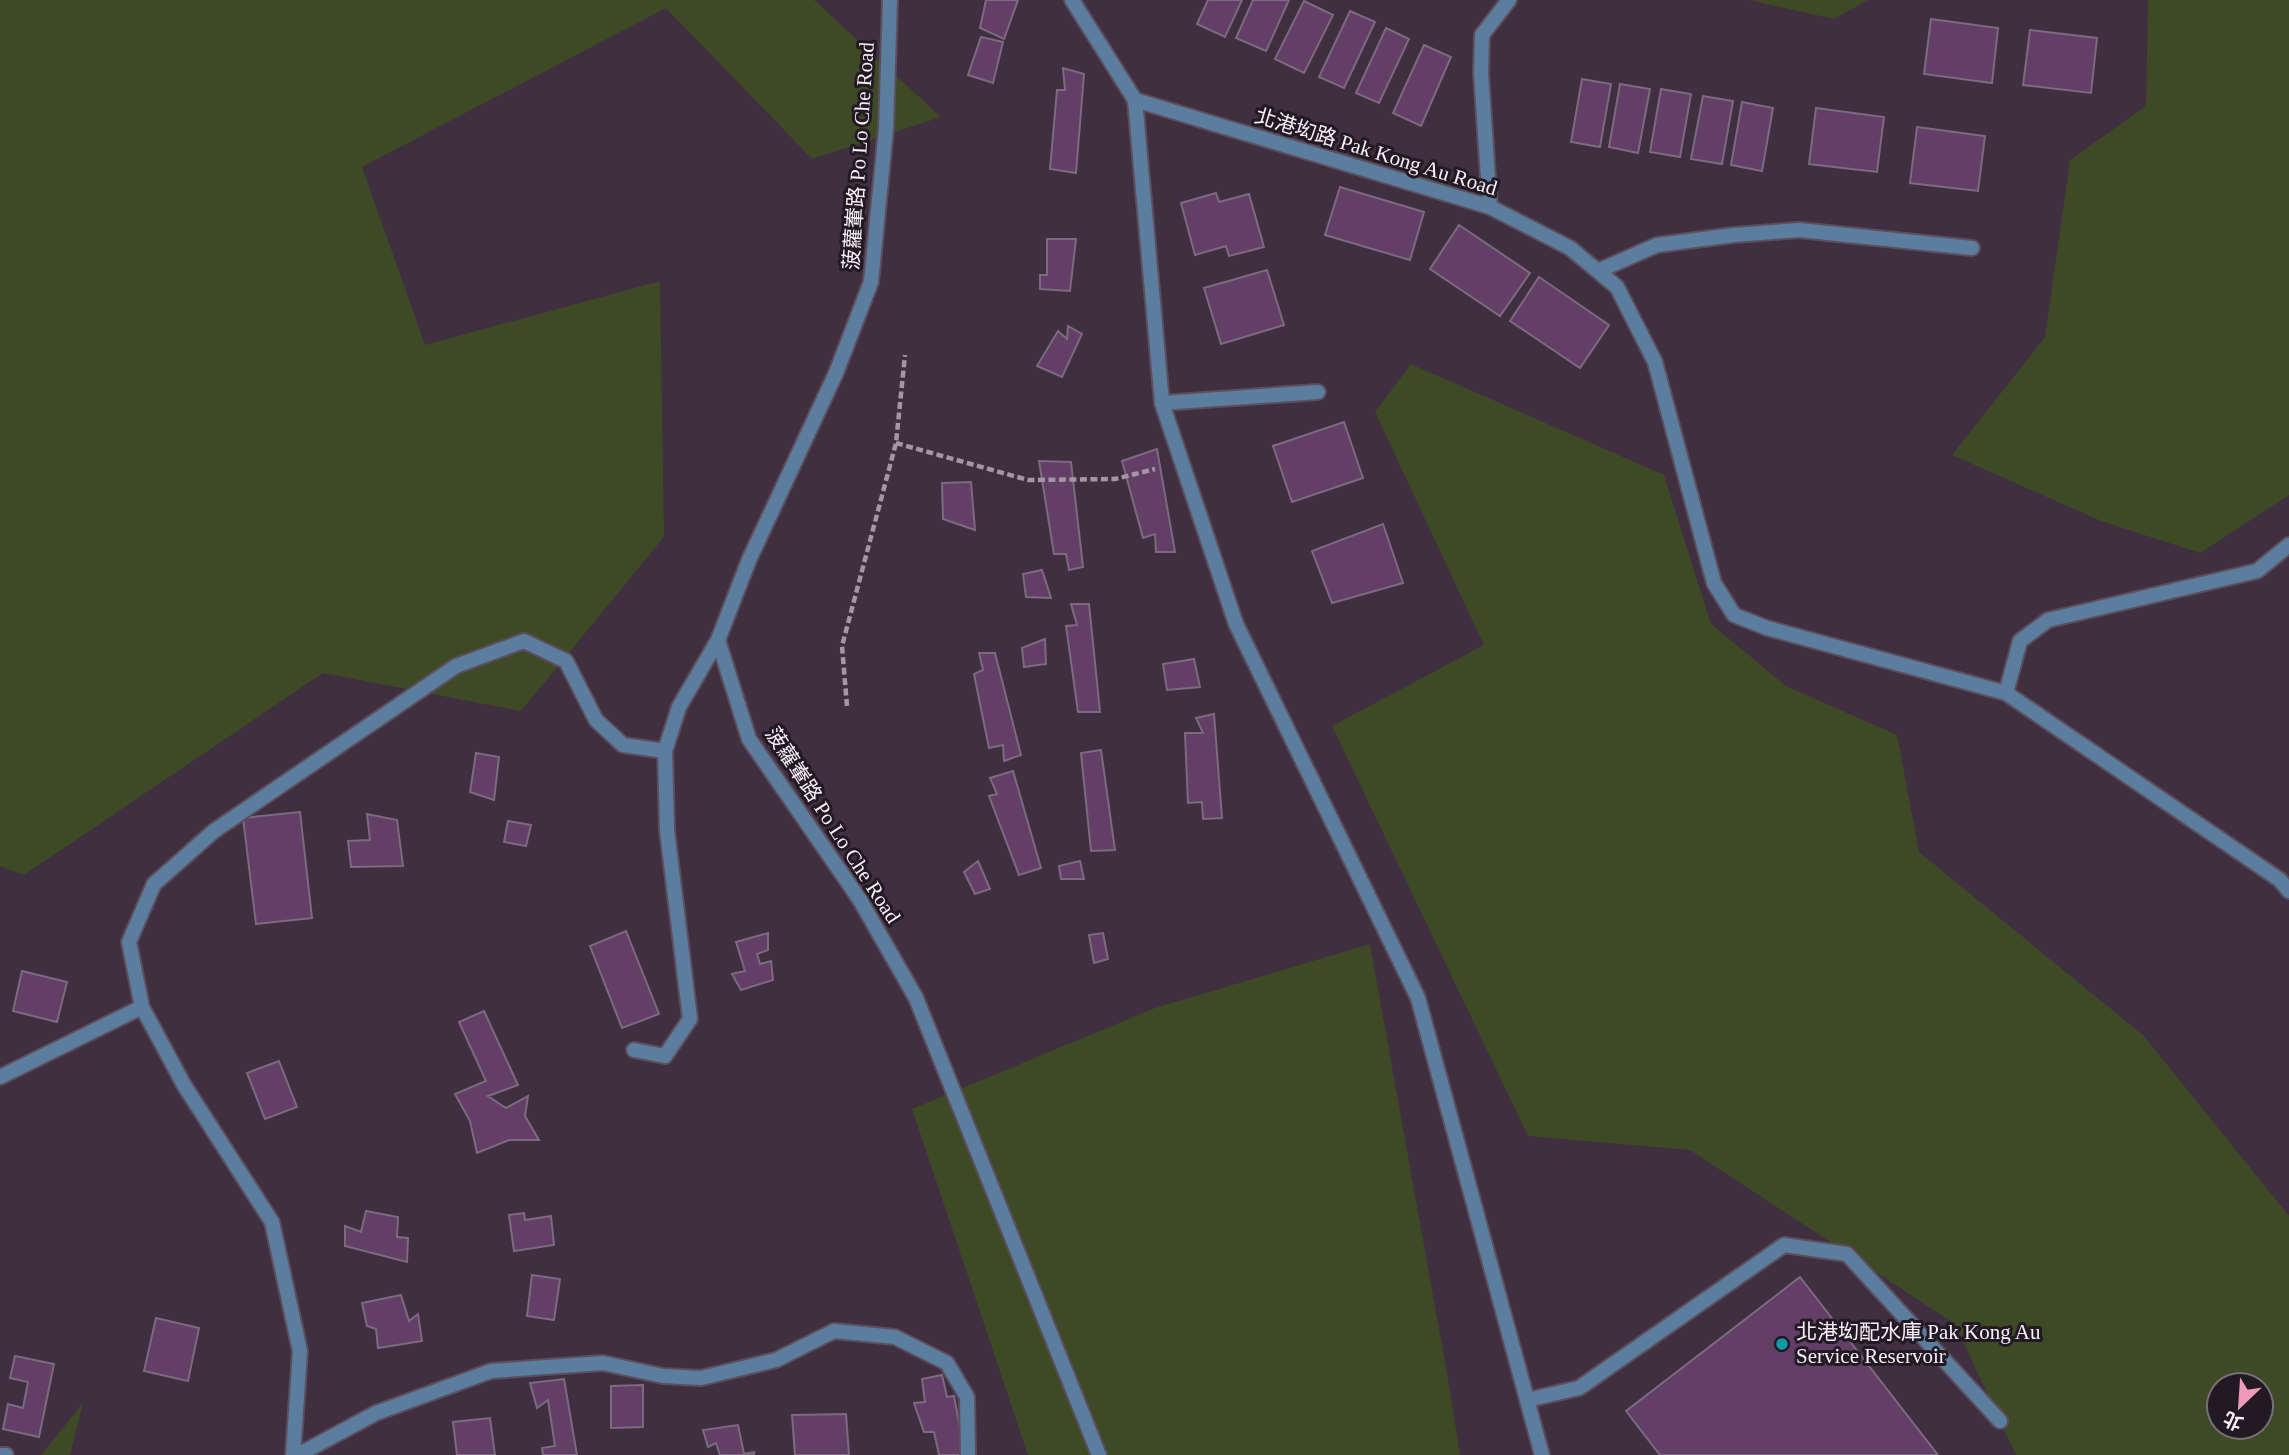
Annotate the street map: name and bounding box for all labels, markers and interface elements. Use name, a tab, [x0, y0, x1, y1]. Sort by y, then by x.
street label: 菠蘿輋路 Po Lo Che Road	[839, 41, 879, 271]
street label: 北港㘭路 Pak Kong Au Road	[1252, 104, 1500, 200]
street label: 菠蘿輋路 Po Lo Che Road	[761, 723, 906, 928]
place label: 北港㘭配水庫 Pak Kong Au Service Reservoir	[1796, 1320, 2041, 1368]
marker: 北港㘭配水庫 Pak Kong Au Service Reservoir	[1774, 1336, 1790, 1352]
north arrow	[2205, 1371, 2275, 1441]
text: 北	[2220, 1407, 2246, 1434]

